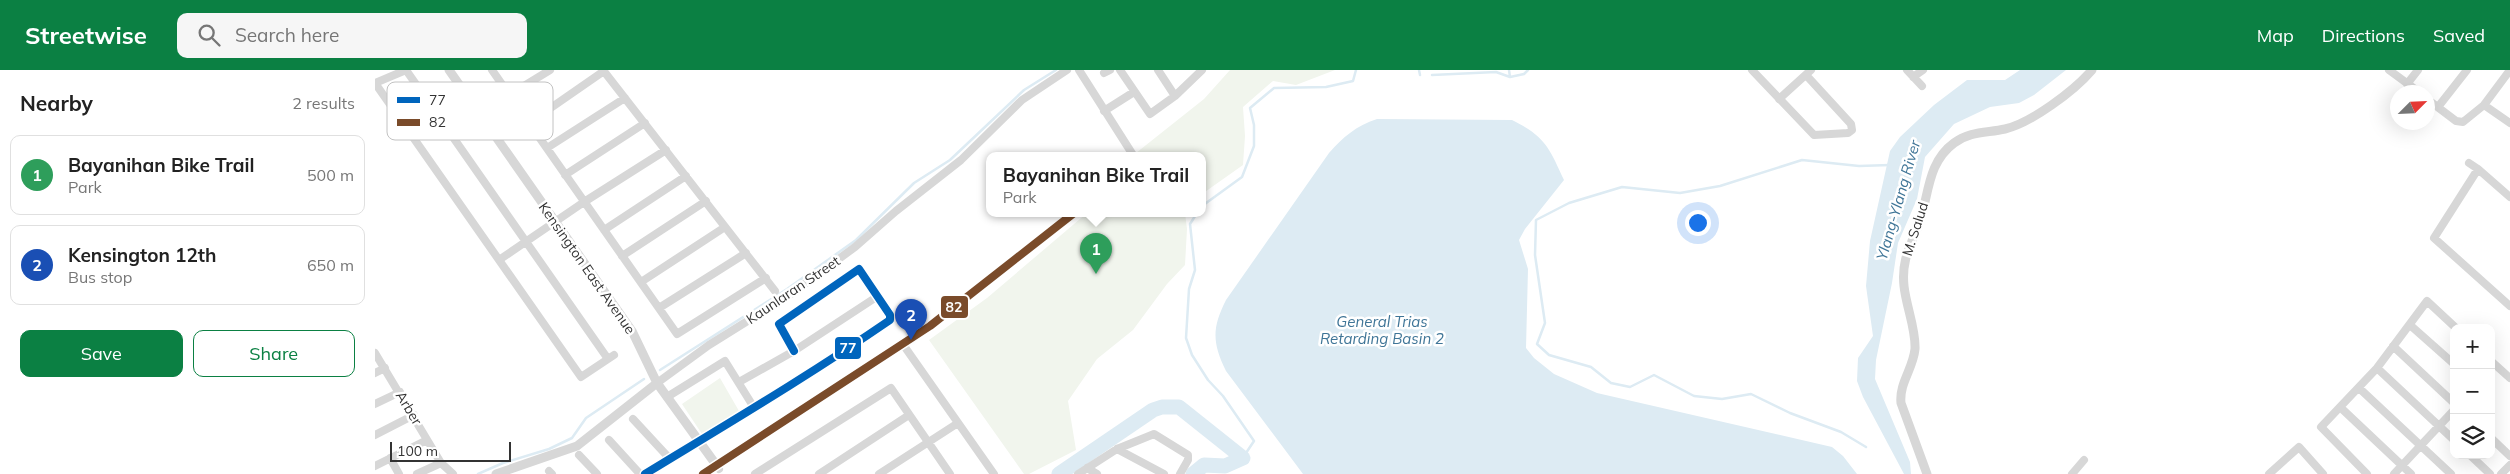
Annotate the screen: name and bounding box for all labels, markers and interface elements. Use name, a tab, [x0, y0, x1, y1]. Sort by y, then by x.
search box	[177, 13, 527, 58]
text: Streetwise	[25, 20, 147, 50]
icon: search	[195, 21, 223, 49]
text: Search here	[235, 23, 339, 47]
text: Map	[2257, 24, 2294, 47]
text: Directions	[2322, 24, 2405, 47]
text: Saved	[2433, 24, 2485, 47]
legend	[387, 82, 553, 140]
north arrow	[2390, 85, 2435, 130]
text: Nearby	[20, 90, 93, 116]
text: 77	[429, 91, 446, 109]
text: 2 results	[292, 93, 355, 113]
text: 82	[429, 113, 446, 131]
water label: Ylang-Ylang River	[1872, 137, 1924, 262]
popup	[986, 152, 1206, 217]
text: Bayanihan Bike Trail	[68, 153, 254, 177]
text: Bayanihan Bike Trail	[1003, 163, 1189, 187]
text: 1	[32, 165, 42, 185]
text: 500 m	[307, 165, 354, 185]
text: Park	[68, 177, 102, 197]
text: Park	[1003, 187, 1037, 207]
street label: Kensington East Avenue	[535, 199, 639, 337]
street label: M. Salud	[1898, 200, 1932, 258]
your location	[1685, 210, 1711, 236]
pin: 1	[1080, 233, 1112, 274]
text: Kensington 12th	[68, 243, 217, 267]
street label: Kaunlaran Street	[743, 252, 843, 328]
text: 2	[32, 255, 42, 275]
text: 650 m	[307, 255, 354, 275]
text: Bus stop	[68, 267, 132, 287]
line badge: 82	[940, 295, 969, 319]
text: 82	[946, 298, 962, 316]
pin: 2	[895, 299, 927, 340]
water label: General Trias Retarding Basin 2	[1320, 312, 1444, 348]
map controls	[2450, 324, 2495, 459]
button: +	[2450, 324, 2495, 369]
button: Save	[20, 330, 183, 377]
button: Share	[193, 330, 355, 377]
line badge: 77	[834, 336, 862, 360]
text: 77	[840, 339, 856, 357]
button: −	[2450, 369, 2495, 414]
street label: Arber	[392, 388, 427, 429]
button: layers	[2450, 414, 2495, 459]
scale bar	[390, 439, 511, 462]
text: 100 m	[397, 442, 438, 460]

